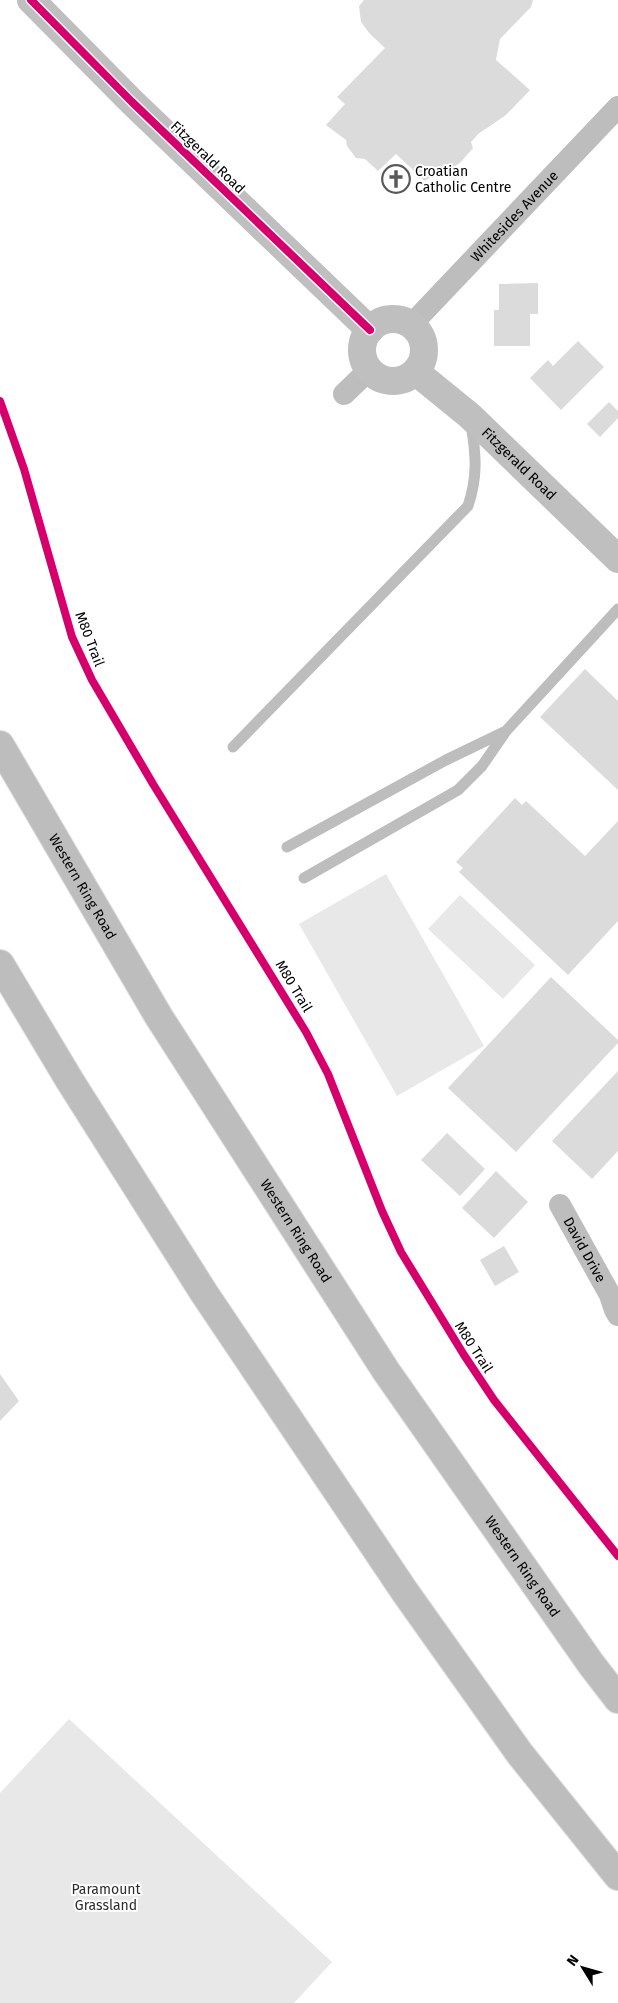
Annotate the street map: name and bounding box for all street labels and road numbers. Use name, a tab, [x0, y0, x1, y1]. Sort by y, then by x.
street label: Fitzgerald Road	[167, 118, 248, 197]
street label: Whitesides Avenue	[467, 167, 562, 266]
street label: Fitzgerald Road	[478, 424, 560, 504]
street label: M80 Trail	[71, 609, 108, 669]
street label: Western Ring Road	[45, 831, 120, 943]
street label: M80 Trail	[271, 957, 316, 1015]
street label: Western Ring Road	[256, 1176, 335, 1286]
street label: David Drive	[559, 1214, 609, 1285]
street label: M80 Trail	[451, 1319, 496, 1376]
street label: Western Ring Road	[481, 1513, 563, 1620]

